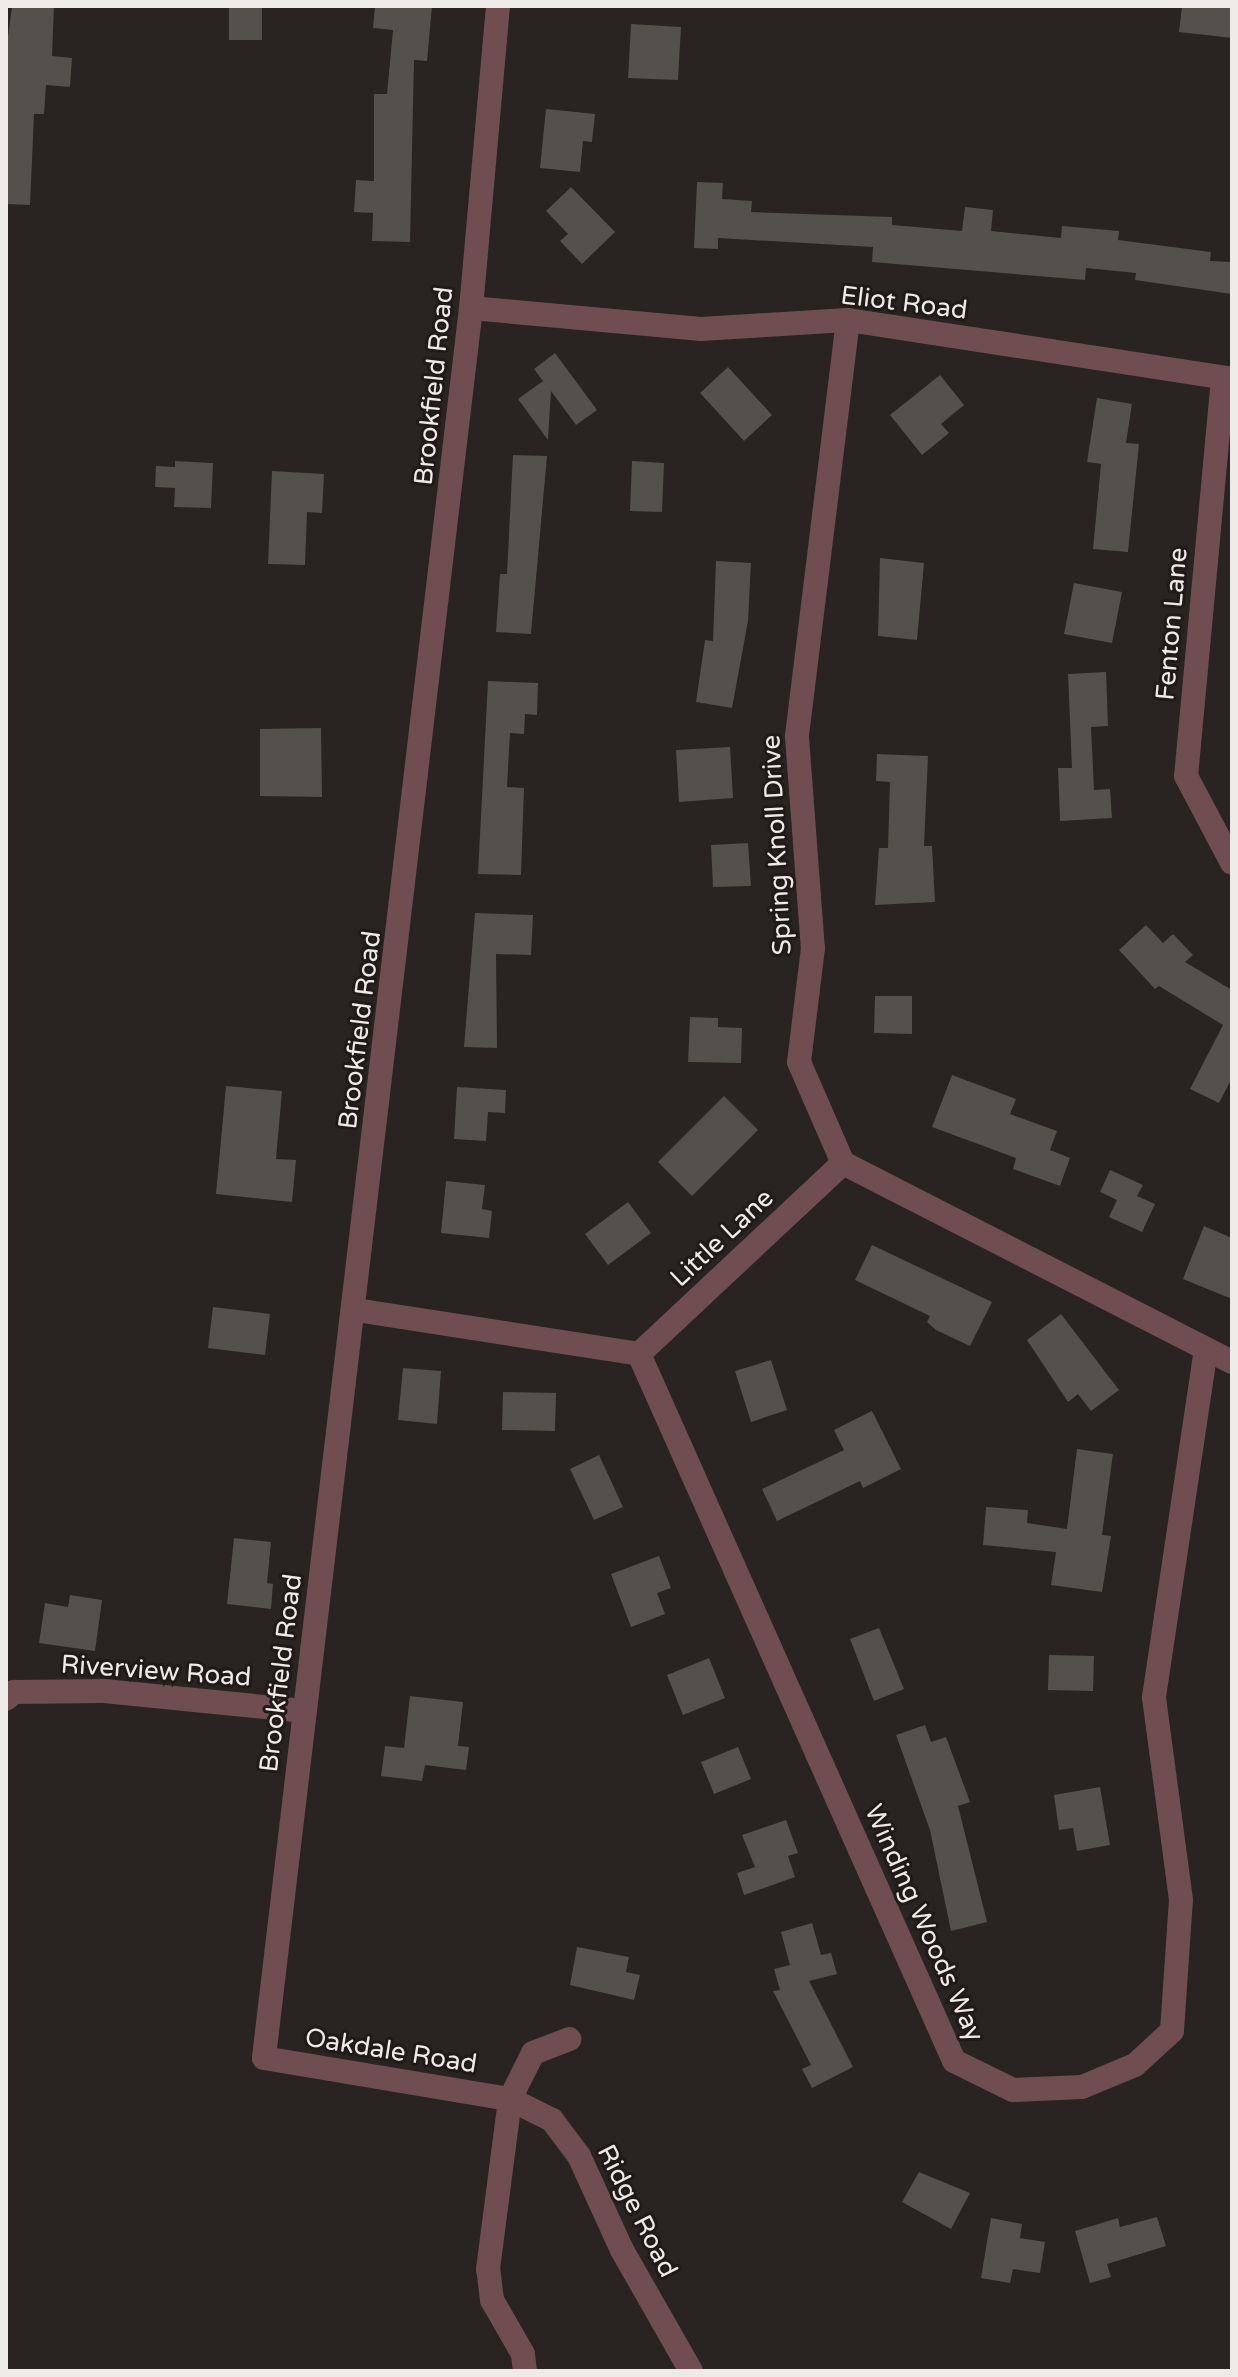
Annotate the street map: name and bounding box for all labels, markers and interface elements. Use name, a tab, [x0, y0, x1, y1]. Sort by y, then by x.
street label: Eliot Road	[839, 280, 969, 326]
street label: Brookfield Road	[408, 285, 460, 487]
street label: Fenton Lane	[1150, 546, 1194, 702]
street label: Spring Knoll Drive	[756, 734, 798, 956]
street label: Brookfield Road	[332, 929, 388, 1131]
street label: Little Lane	[664, 1182, 780, 1294]
street label: Brookfield Road	[253, 1572, 309, 1774]
street label: Riverview Road	[60, 1649, 252, 1693]
street label: Winding Woods Way	[858, 1800, 990, 2046]
street label: Oakdale Road	[303, 2022, 479, 2080]
street label: Ridge Road	[590, 2139, 684, 2283]

